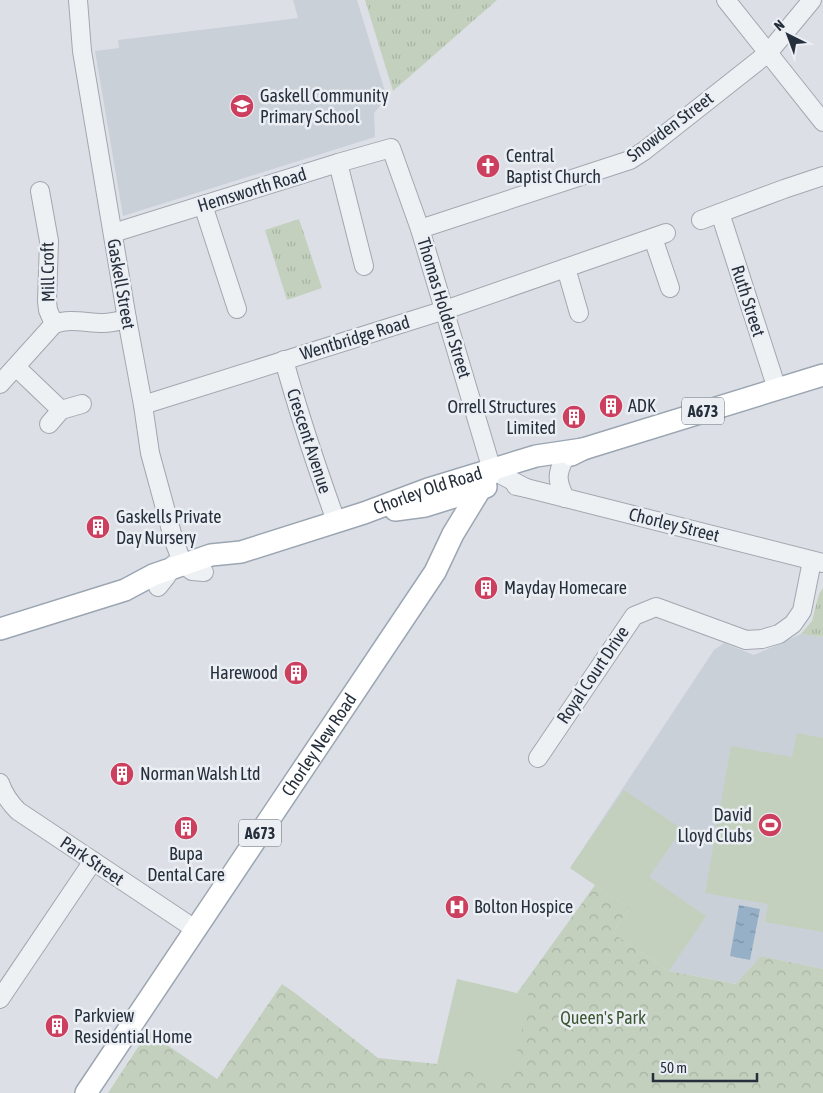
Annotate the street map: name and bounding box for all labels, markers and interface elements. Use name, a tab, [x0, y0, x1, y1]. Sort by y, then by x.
north arrow	[763, 10, 813, 60]
text: N	[771, 17, 788, 34]
place label: Gaskell Community Primary School	[260, 85, 389, 127]
street label: Snowden Street	[622, 87, 717, 166]
school or university icon: Gaskell Community Primary School	[229, 93, 255, 119]
place label: Central Baptist Church	[506, 145, 601, 187]
church icon: Central Baptist Church	[475, 153, 501, 179]
street label: Hemsworth Road	[195, 163, 309, 216]
street label: Thomas Holden Street	[413, 235, 476, 381]
street label: Gaskell Street	[103, 237, 140, 331]
street label: Mill Croft	[36, 242, 59, 302]
street label: Ruth Street	[727, 263, 770, 339]
street label: Wentbridge Road	[298, 311, 412, 364]
street label: Crescent Avenue	[283, 386, 336, 496]
building icon: ADK	[598, 393, 624, 419]
place label: ADK	[628, 395, 656, 416]
place label: Orrell Structures Limited	[448, 396, 556, 438]
road number: A673	[682, 398, 724, 424]
building icon: Orrell Structures Limited	[561, 404, 587, 430]
street label: Chorley Old Road	[370, 462, 485, 519]
street label: Chorley Street	[627, 503, 722, 546]
place label: Gaskells Private Day Nursery	[116, 506, 221, 548]
building icon: Gaskells Private Day Nursery	[85, 514, 111, 540]
building icon: Mayday Homecare	[473, 575, 499, 601]
place label: Mayday Homecare	[504, 577, 627, 598]
street label: Royal Court Drive	[552, 622, 633, 727]
building icon: Harewood	[283, 660, 309, 686]
place label: Harewood	[210, 662, 278, 683]
street label: Chorley New Road	[277, 689, 361, 800]
building icon: Norman Walsh Ltd	[109, 761, 135, 787]
place label: Norman Walsh Ltd	[140, 763, 261, 784]
place label: David Lloyd Clubs	[677, 804, 752, 846]
sports icon: David Lloyd Clubs	[757, 812, 783, 838]
building icon: Bupa Dental Care	[173, 815, 199, 841]
road number: A673	[239, 820, 281, 846]
street label: Park Street	[57, 832, 128, 889]
place label: Bupa Dental Care	[147, 843, 225, 885]
hospital icon: Bolton Hospice	[444, 894, 470, 920]
place label: Bolton Hospice	[474, 896, 573, 917]
place label: Parkview Residential Home	[74, 1005, 192, 1047]
park label: Queen's Park	[560, 1007, 646, 1028]
building icon: Parkview Residential Home	[44, 1013, 70, 1039]
scale bar	[653, 1050, 757, 1082]
text: 50 m	[660, 1059, 687, 1076]

